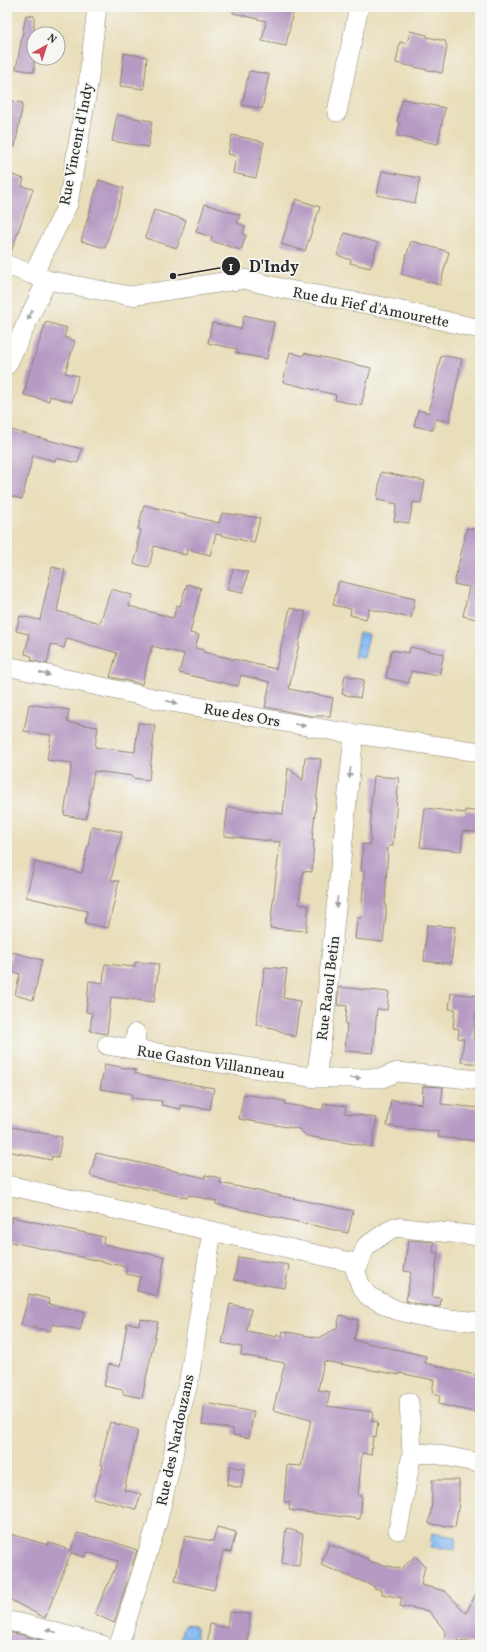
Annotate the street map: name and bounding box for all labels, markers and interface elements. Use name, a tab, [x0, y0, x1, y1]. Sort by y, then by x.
north arrow	[26, 26, 66, 66]
text: N	[44, 31, 59, 48]
street label: Rue Vincent d'Indy	[55, 81, 100, 207]
callout: D'Indy	[221, 252, 307, 280]
text: D'Indy	[249, 257, 299, 279]
text: 1	[229, 260, 234, 276]
street label: Rue du Fief d'Amourette	[291, 283, 451, 334]
one-way arrow	[27, 310, 33, 321]
one-way arrow	[39, 672, 51, 678]
street label: Rue des Ors	[202, 699, 282, 734]
one-way arrow	[166, 700, 178, 706]
one-way arrow	[294, 722, 306, 728]
one-way arrow	[347, 767, 353, 779]
one-way arrow	[334, 896, 341, 908]
street label: Rue Raoul Betin	[313, 934, 346, 1042]
street label: Rue Gaston Villanneau	[135, 1041, 286, 1086]
one-way arrow	[349, 1075, 362, 1081]
street label: Rue des Nardouzans	[152, 1373, 201, 1508]
one-way arrow	[45, 1628, 57, 1634]

